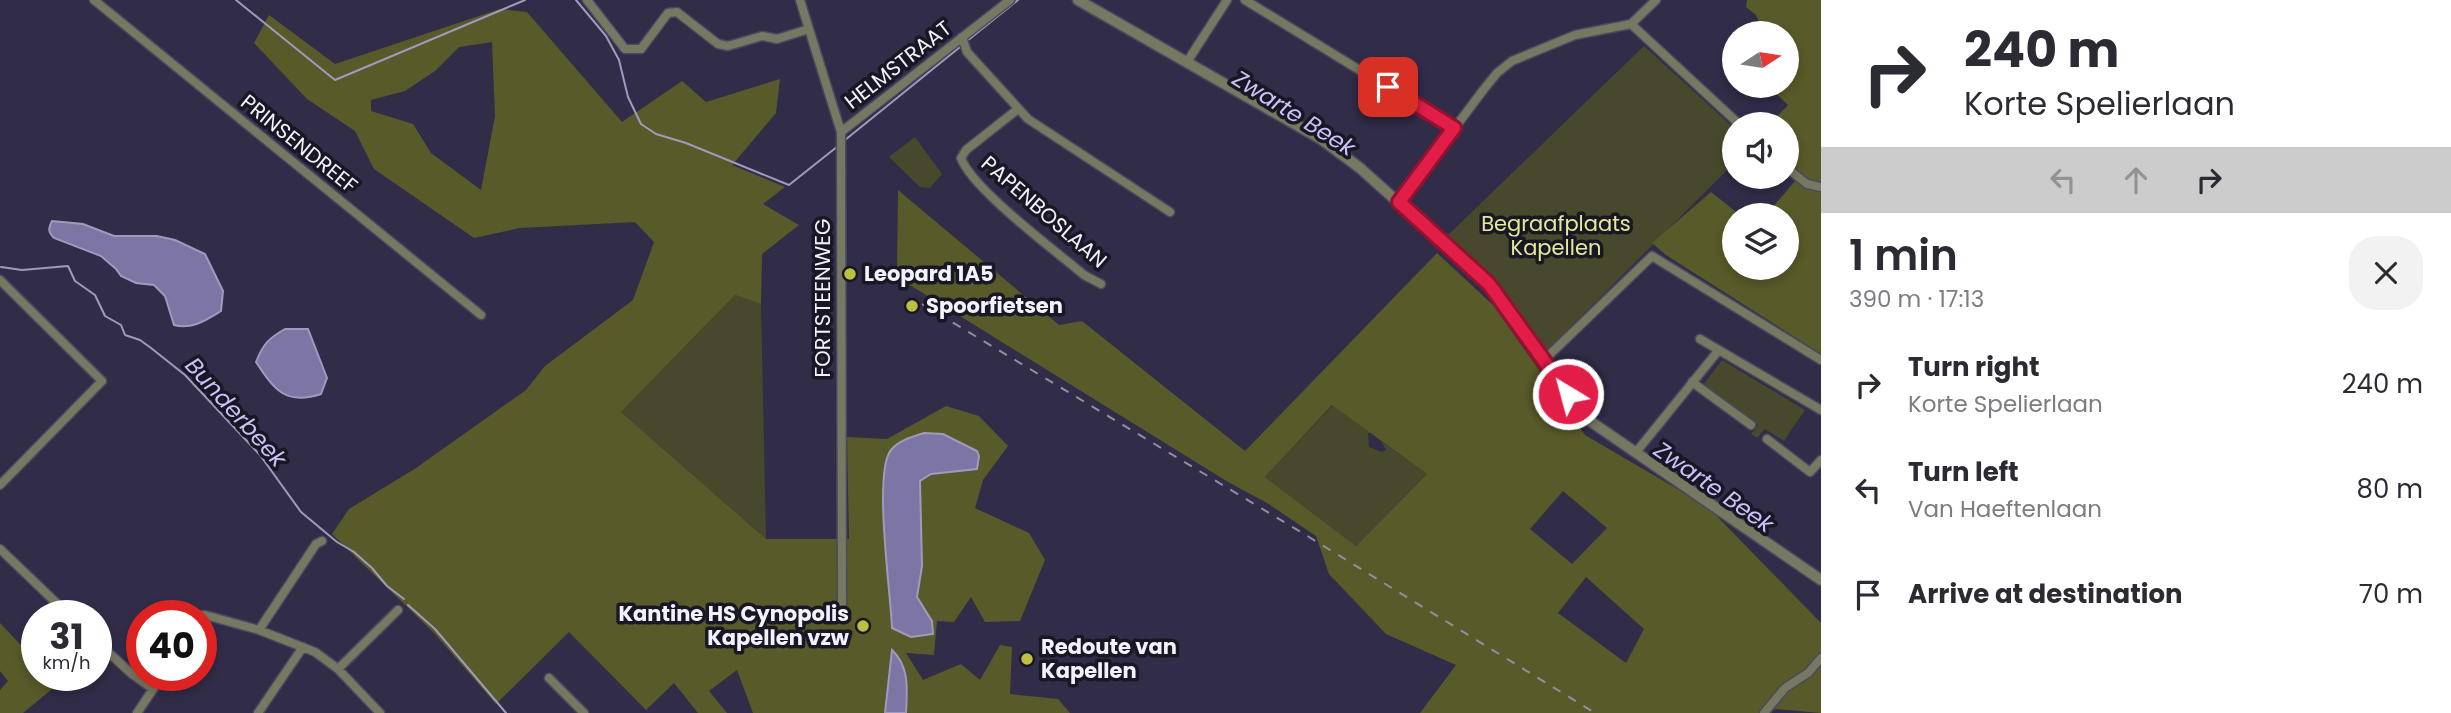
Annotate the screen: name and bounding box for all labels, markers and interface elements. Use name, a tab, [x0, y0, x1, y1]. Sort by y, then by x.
street label: HELMSTRAAT	[838, 14, 957, 116]
text: 240 m	[1964, 16, 2119, 84]
north arrow	[1722, 21, 1799, 98]
map controls	[1722, 21, 1799, 280]
icon: right	[1849, 28, 1940, 119]
pin	[1358, 57, 1418, 117]
water label: Zwarte Beek	[1226, 62, 1363, 164]
icon: arrive	[1369, 68, 1407, 106]
text: Korte Spelierlaan	[1964, 81, 2235, 126]
street label: PRINSENDREEF	[235, 88, 364, 200]
button: sound	[1722, 112, 1799, 189]
street label: PAPENBOSLAAN	[975, 149, 1113, 274]
icon: left	[2044, 161, 2082, 199]
icon: ahead	[2117, 161, 2155, 199]
icon: right	[2190, 161, 2228, 199]
button: layers	[1722, 203, 1799, 280]
park label: Begraafplaats Kapellen	[1481, 209, 1631, 262]
street label: FORTSTEENWEG	[808, 219, 837, 377]
text: 1 min	[1849, 226, 1958, 285]
button: close	[2349, 236, 2423, 310]
place label: Leopard 1A5	[864, 259, 994, 288]
marker: Leopard 1A5	[842, 266, 858, 282]
text: 390 m · 17:13	[1849, 283, 1984, 315]
place label: Spoorfietsen	[926, 291, 1063, 320]
marker: Spoorfietsen	[904, 298, 920, 314]
text: Turn right	[1908, 349, 2040, 385]
water label: Bunderbeek	[178, 350, 295, 475]
position arrow	[1531, 357, 1605, 431]
icon: right	[1849, 366, 1887, 404]
text: 240 m	[2342, 366, 2423, 402]
text: Korte Spelierlaan	[1908, 388, 2103, 420]
water label: Zwarte Beek	[1647, 433, 1781, 541]
text: Turn left	[1908, 454, 2019, 490]
icon: left	[1849, 471, 1887, 509]
text: 80 m	[2357, 471, 2423, 507]
text: Van Haeftenlaan	[1908, 493, 2102, 525]
icon: arrive	[1849, 576, 1887, 614]
text: Arrive at destination	[1908, 576, 2183, 612]
text: 70 m	[2359, 576, 2423, 612]
place label: Kantine HS Cynopolis Kapellen vzw	[618, 599, 850, 652]
speed limit sign: 40	[126, 600, 217, 691]
text: 31	[49, 612, 84, 661]
marker: Kantine HS Cynopolis Kapellen vzw	[855, 618, 871, 634]
place label: Redoute van Kapellen	[1041, 632, 1177, 685]
text: km/h	[43, 650, 90, 675]
marker: Redoute van Kapellen	[1019, 651, 1035, 667]

